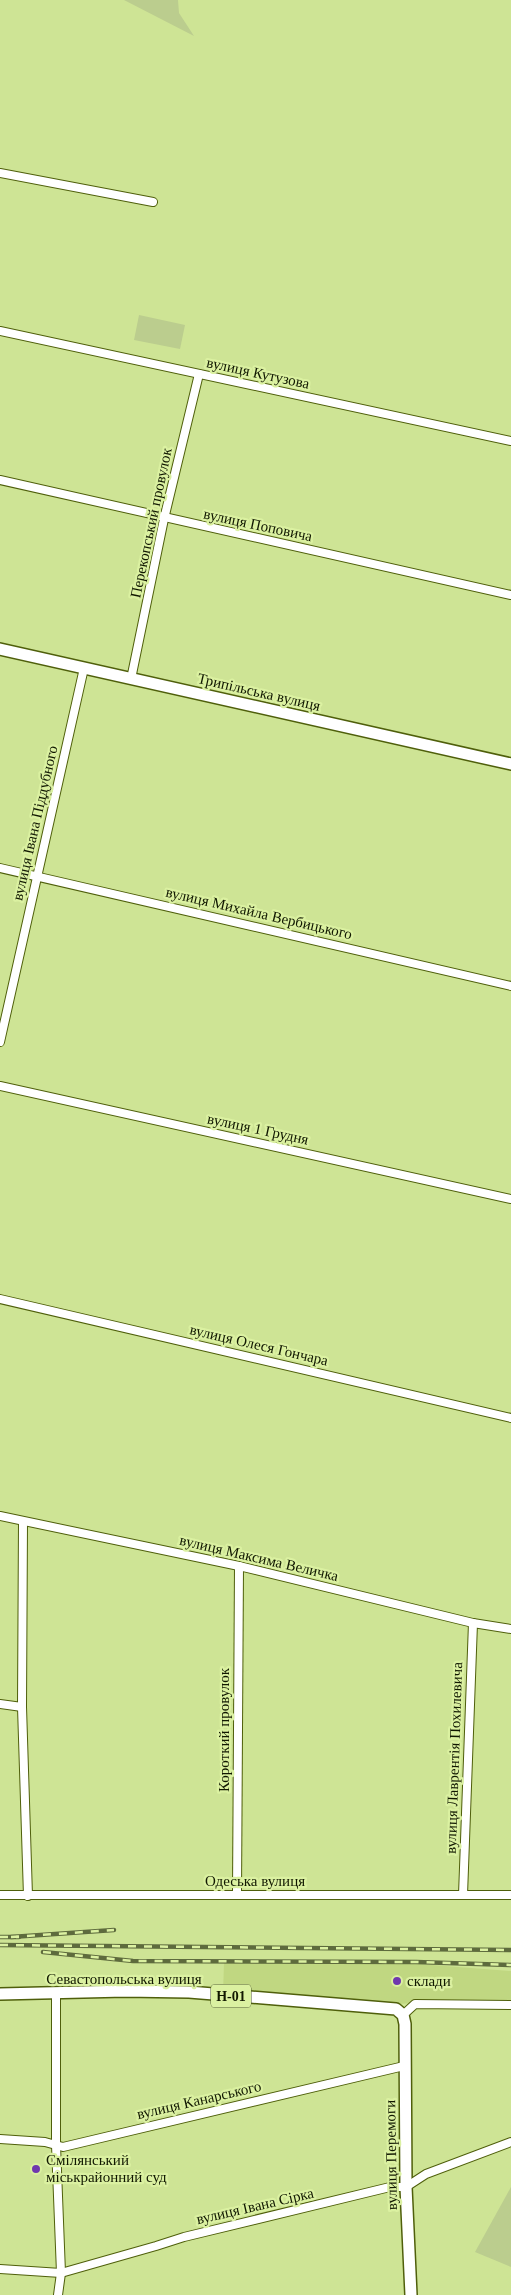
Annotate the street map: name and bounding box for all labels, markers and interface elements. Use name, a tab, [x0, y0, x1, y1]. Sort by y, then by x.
street label: вулиця Кутузова	[205, 354, 311, 392]
street label: Перекопський провулок	[127, 446, 175, 599]
street label: вулиця Поповича	[202, 506, 314, 544]
street label: Трипільська вулиця	[196, 670, 322, 714]
street label: вулиця Івана Піддубного	[9, 744, 61, 902]
street label: вулиця Михайла Вербицького	[164, 884, 354, 942]
street label: вулиця 1 Грудня	[206, 1110, 310, 1148]
street label: вулиця Олеся Гончара	[188, 1321, 330, 1369]
street label: вулиця Максима Величка	[178, 1532, 340, 1584]
street label: вулиця Лаврентія Похилевича	[443, 1661, 465, 1854]
street label: Короткий провулок	[216, 1667, 232, 1792]
street label: Одеська вулиця	[205, 1873, 305, 1889]
street label: Севастопольська вулиця	[46, 1971, 202, 1987]
place label: склади	[407, 1973, 451, 1989]
marker: склади	[391, 1975, 403, 1987]
road number: Н-01	[211, 1984, 251, 2008]
street label: вулиця Канарського	[135, 2078, 263, 2122]
street label: вулиця Перемоги	[382, 2100, 400, 2210]
place label: Смілянський міськрайонний суд	[46, 2152, 167, 2185]
marker: Смілянський міськрайонний суд	[30, 2163, 42, 2175]
street label: вулиця Івана Сірка	[195, 2185, 316, 2227]

